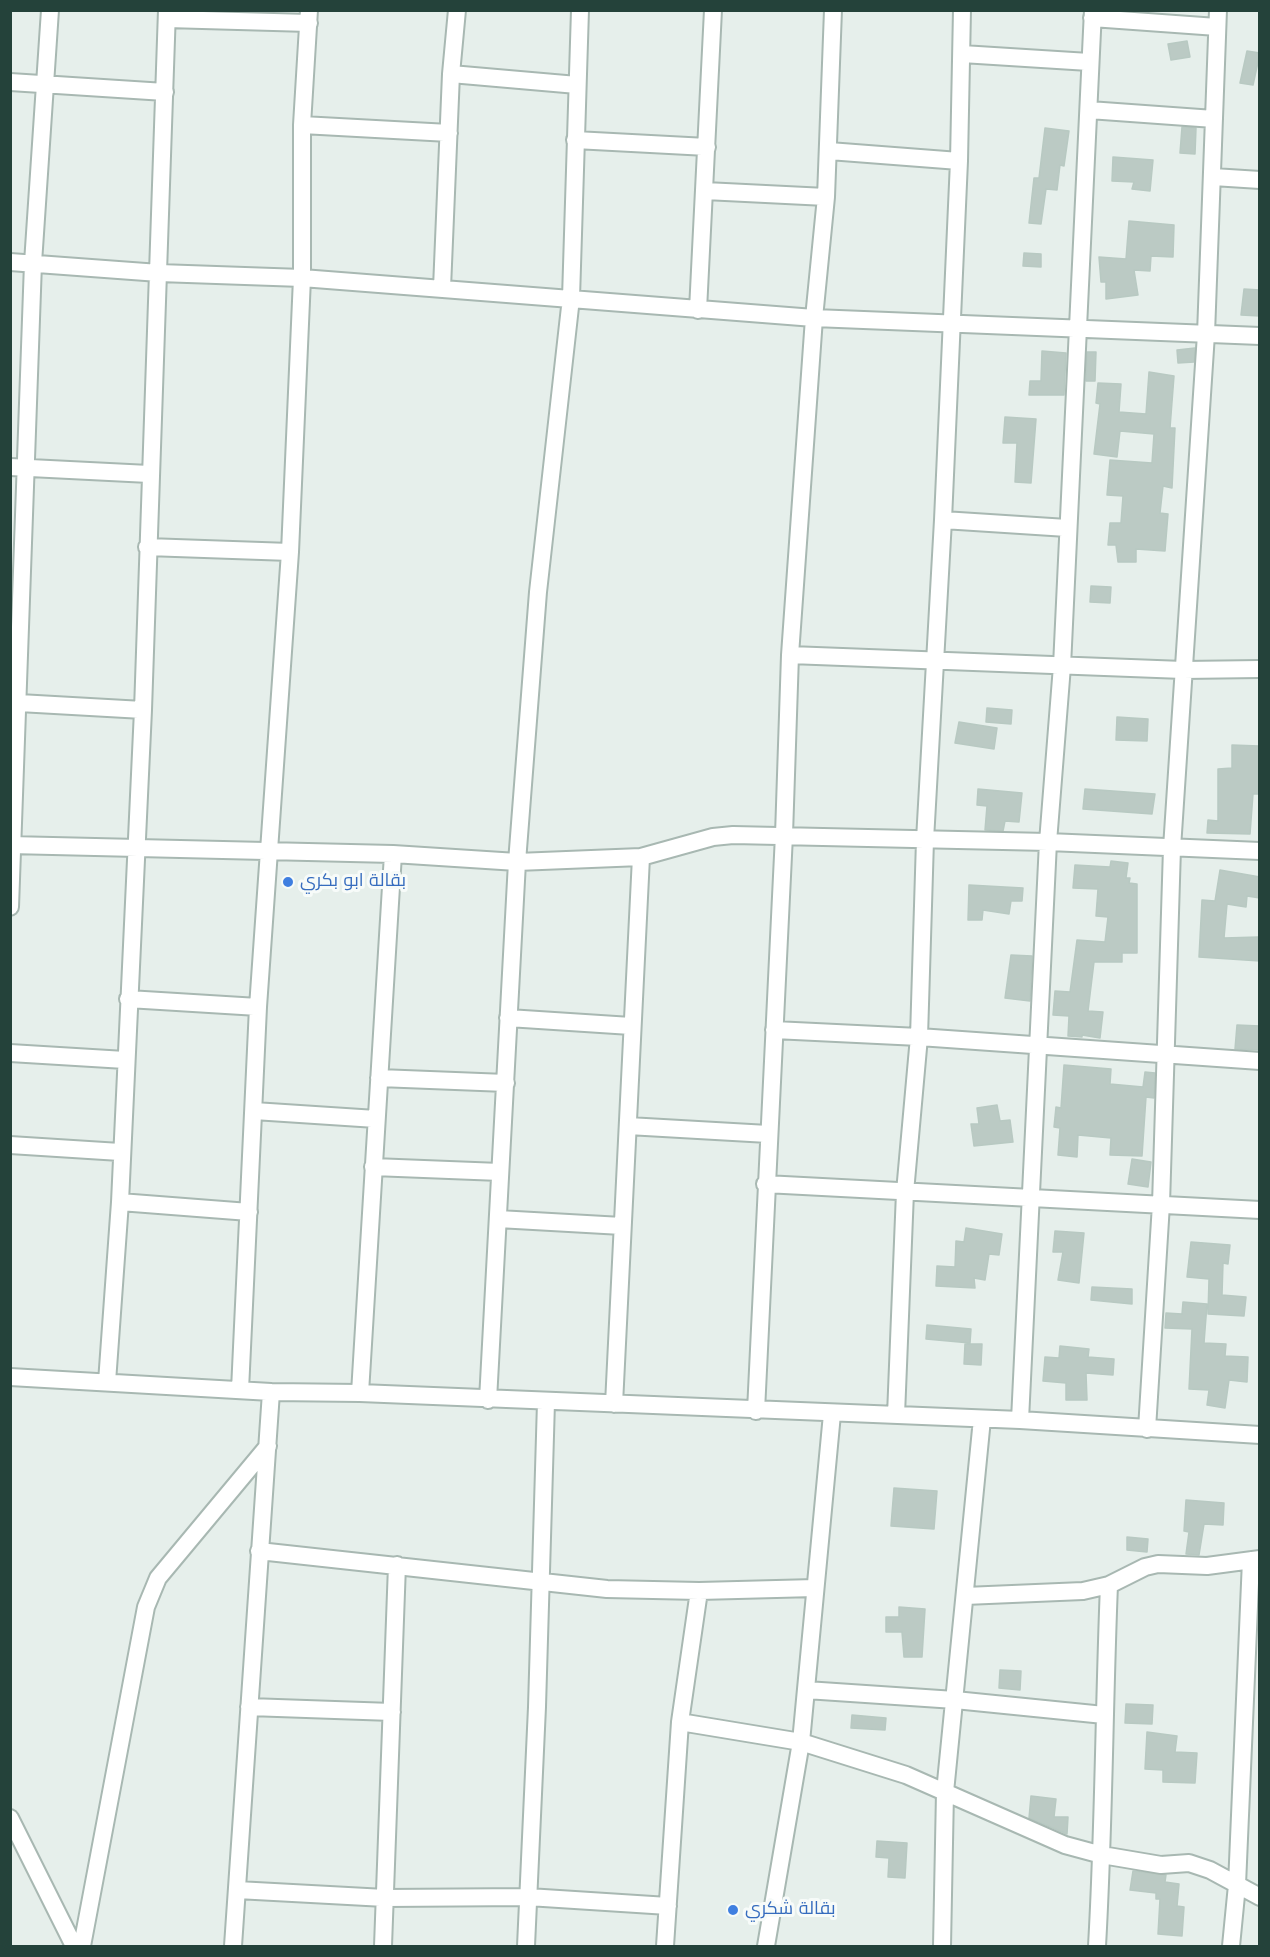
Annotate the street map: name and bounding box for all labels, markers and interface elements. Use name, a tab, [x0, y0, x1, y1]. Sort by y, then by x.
place label: بقالة ابو بكري	[300, 871, 406, 893]
marker: بقالة ابو بكري	[281, 875, 295, 889]
place label: بقالة شكري	[745, 1899, 836, 1921]
marker: بقالة شكري	[726, 1903, 740, 1917]

